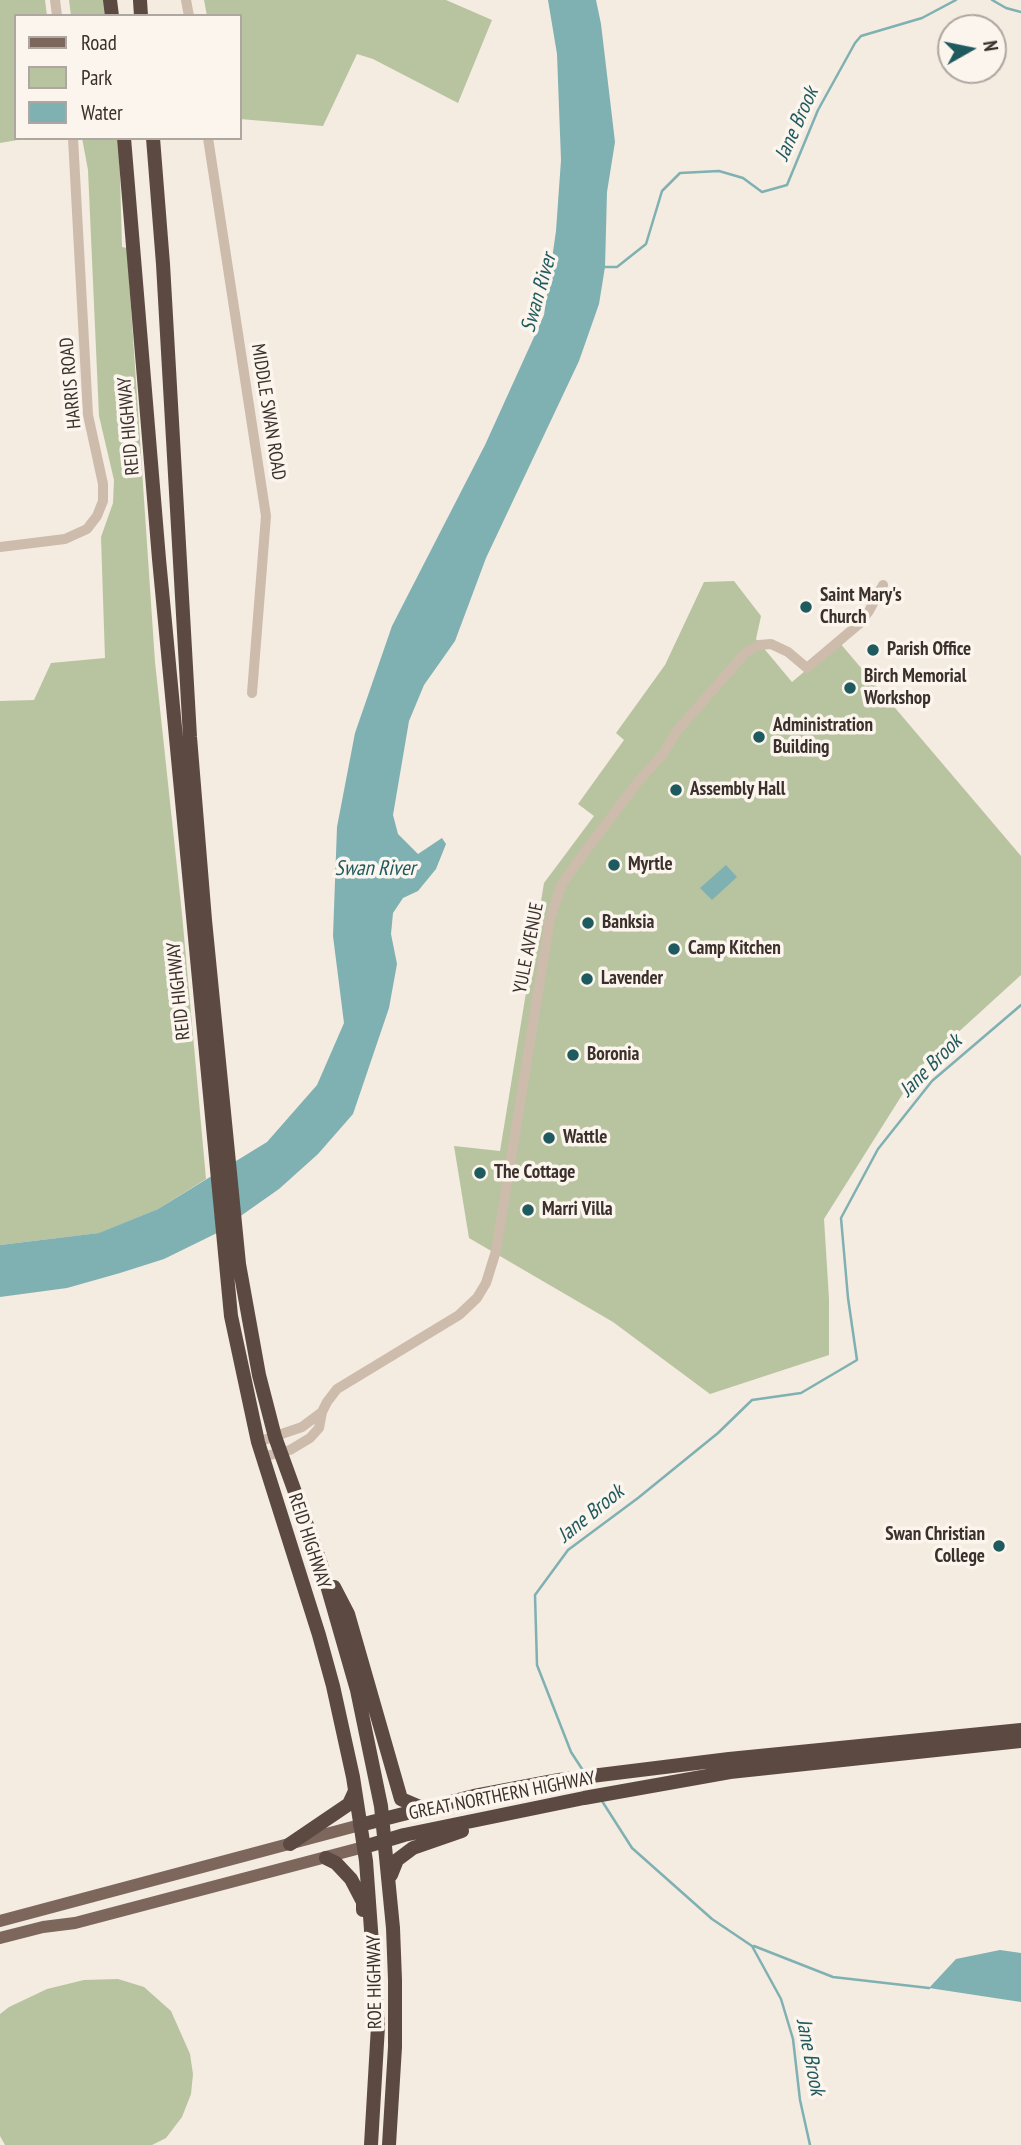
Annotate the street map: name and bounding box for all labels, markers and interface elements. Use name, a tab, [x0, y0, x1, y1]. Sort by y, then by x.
legend	[14, 14, 242, 140]
north arrow	[937, 14, 1007, 84]
text: Road	[81, 29, 117, 56]
text: N	[978, 39, 1003, 53]
text: Park	[81, 64, 112, 91]
water label: Jane Brook	[770, 83, 824, 165]
text: Water	[81, 99, 123, 126]
water label: Swan River	[516, 251, 562, 335]
street label: HARRIS ROAD	[56, 336, 86, 430]
street label: MIDDLE SWAN ROAD	[246, 342, 290, 482]
street label: REID HIGHWAY	[113, 376, 145, 476]
place label: Saint Mary's Church	[820, 585, 902, 629]
marker: Saint Mary's Church	[798, 599, 814, 615]
place label: Parish Office	[887, 639, 971, 661]
marker: Parish Office	[865, 642, 881, 658]
place label: Birch Memorial Workshop	[864, 666, 966, 710]
marker: Birch Memorial Workshop	[842, 680, 858, 696]
place label: Administration Building	[773, 715, 873, 759]
marker: Administration Building	[751, 729, 767, 745]
place label: Assembly Hall	[690, 779, 785, 801]
marker: Assembly Hall	[668, 782, 684, 798]
place label: Myrtle	[628, 854, 673, 876]
water label: Swan River	[335, 856, 415, 882]
marker: Myrtle	[606, 857, 622, 873]
street label: YULE AVENUE	[509, 901, 549, 995]
place label: Banksia	[602, 912, 654, 934]
marker: Banksia	[580, 915, 596, 931]
place label: Camp Kitchen	[688, 938, 781, 960]
street label: REID HIGHWAY	[163, 941, 195, 1041]
marker: Camp Kitchen	[666, 941, 682, 957]
place label: Lavender	[601, 968, 663, 990]
marker: Lavender	[579, 971, 595, 987]
water label: Jane Brook	[895, 1030, 967, 1102]
place label: Boronia	[587, 1044, 639, 1066]
marker: Boronia	[565, 1047, 581, 1063]
place label: Wattle	[563, 1127, 607, 1149]
marker: Wattle	[541, 1130, 557, 1146]
place label: The Cottage	[494, 1162, 575, 1184]
marker: The Cottage	[472, 1165, 488, 1181]
place label: Marri Villa	[542, 1199, 613, 1221]
marker: Marri Villa	[520, 1202, 536, 1218]
water label: Jane Brook	[553, 1480, 629, 1548]
street label: REID HIGHWAY	[283, 1491, 335, 1591]
place label: Swan Christian College	[885, 1524, 985, 1568]
marker: Swan Christian College	[991, 1538, 1007, 1554]
street label: GREAT NORTHERN HIGHWAY	[407, 1767, 597, 1825]
street label: ROE HIGHWAY	[363, 1935, 387, 2029]
water label: Jane Brook	[790, 2016, 830, 2098]

